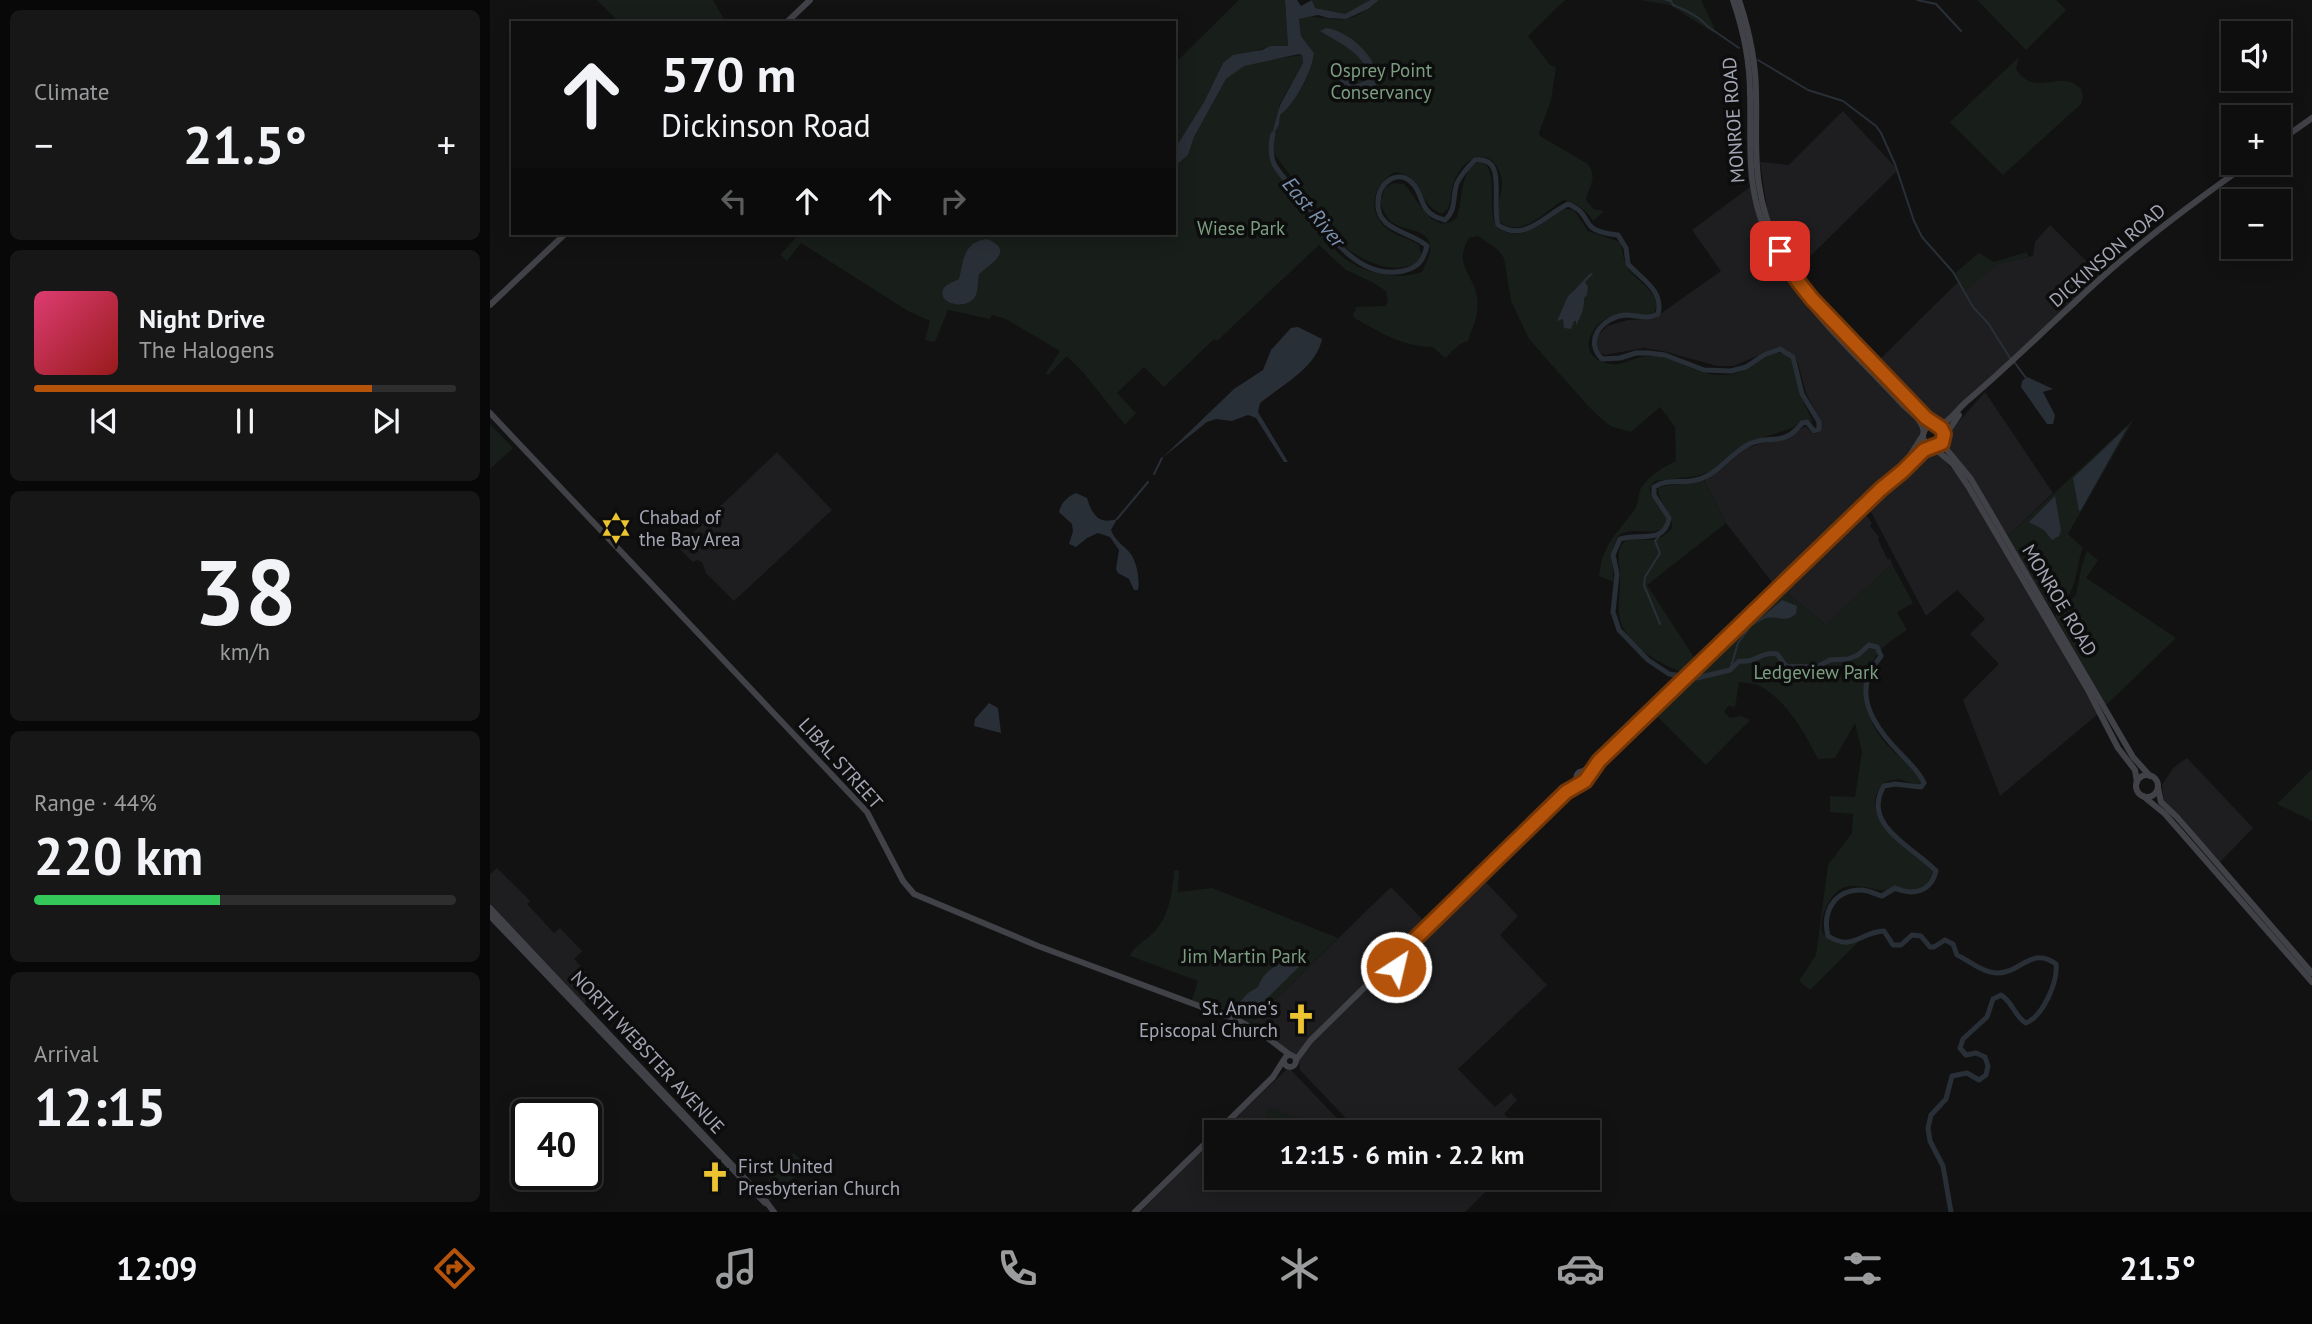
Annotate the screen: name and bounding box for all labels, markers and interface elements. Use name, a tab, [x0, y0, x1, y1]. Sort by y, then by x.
map controls	[2221, 21, 2291, 259]
button: sound	[2221, 21, 2291, 91]
text: 570 m	[661, 42, 796, 106]
icon: ahead	[546, 49, 637, 140]
street label: MONROE ROAD	[1717, 56, 1749, 184]
park label: Osprey Point Conservancy	[1330, 58, 1433, 104]
text: Climate	[34, 77, 109, 106]
text: Dickinson Road	[661, 104, 871, 146]
button: +	[2221, 105, 2291, 175]
text: 21.5°	[183, 111, 307, 178]
text: −	[34, 120, 53, 169]
text: +	[437, 120, 456, 169]
water label: East River	[1277, 171, 1353, 255]
icon: left	[715, 182, 753, 220]
icon: ahead	[788, 182, 826, 220]
icon: ahead	[861, 182, 899, 220]
icon: right	[934, 182, 972, 220]
button: −	[2221, 189, 2291, 259]
street label: DICKINSON ROAD	[2044, 198, 2170, 312]
park label: Wiese Park	[1197, 216, 1285, 240]
pin	[1750, 221, 1810, 281]
icon: arrive	[1761, 232, 1799, 270]
text: Night Drive	[139, 302, 265, 335]
text: The Halogens	[139, 335, 274, 364]
icon: previous	[85, 402, 123, 440]
icon: pause	[226, 402, 264, 440]
icon: next	[367, 402, 405, 440]
place label: Chabad of the Bay Area	[639, 505, 740, 551]
synagogue icon: Chabad of the Bay Area	[599, 511, 633, 545]
text: 38	[193, 532, 297, 650]
street label: MONROE ROAD	[2017, 540, 2103, 660]
text: km/h	[220, 637, 270, 666]
park label: Ledgeview Park	[1753, 660, 1879, 684]
street label: LIBAL STREET	[794, 712, 889, 814]
text: Range · 44%	[34, 788, 157, 817]
text: 220 km	[34, 822, 203, 889]
position arrow	[1359, 930, 1433, 1004]
park label: Jim Martin Park	[1181, 944, 1306, 968]
street label: NORTH WEBSTER AVENUE	[566, 966, 730, 1138]
place label: St. Anne's Episcopal Church	[1139, 996, 1278, 1042]
church icon: St. Anne's Episcopal Church	[1284, 1002, 1318, 1036]
text: Arrival	[34, 1039, 98, 1068]
text: 12:15	[34, 1073, 166, 1140]
speed limit sign: 40	[511, 1099, 602, 1190]
text: 12:15 · 6 min · 2.2 km	[1280, 1138, 1525, 1171]
place label: First United Presbyterian Church	[738, 1154, 900, 1200]
church icon: First United Presbyterian Church	[698, 1160, 732, 1194]
icon: directions	[430, 1244, 479, 1293]
icon: music	[712, 1244, 761, 1293]
icon: phone	[993, 1244, 1042, 1293]
icon: climate	[1275, 1244, 1324, 1293]
icon: car	[1556, 1244, 1605, 1293]
icon: filters	[1838, 1244, 1887, 1293]
text: 12:09	[116, 1247, 197, 1289]
text: 21.5°	[2119, 1247, 2196, 1289]

